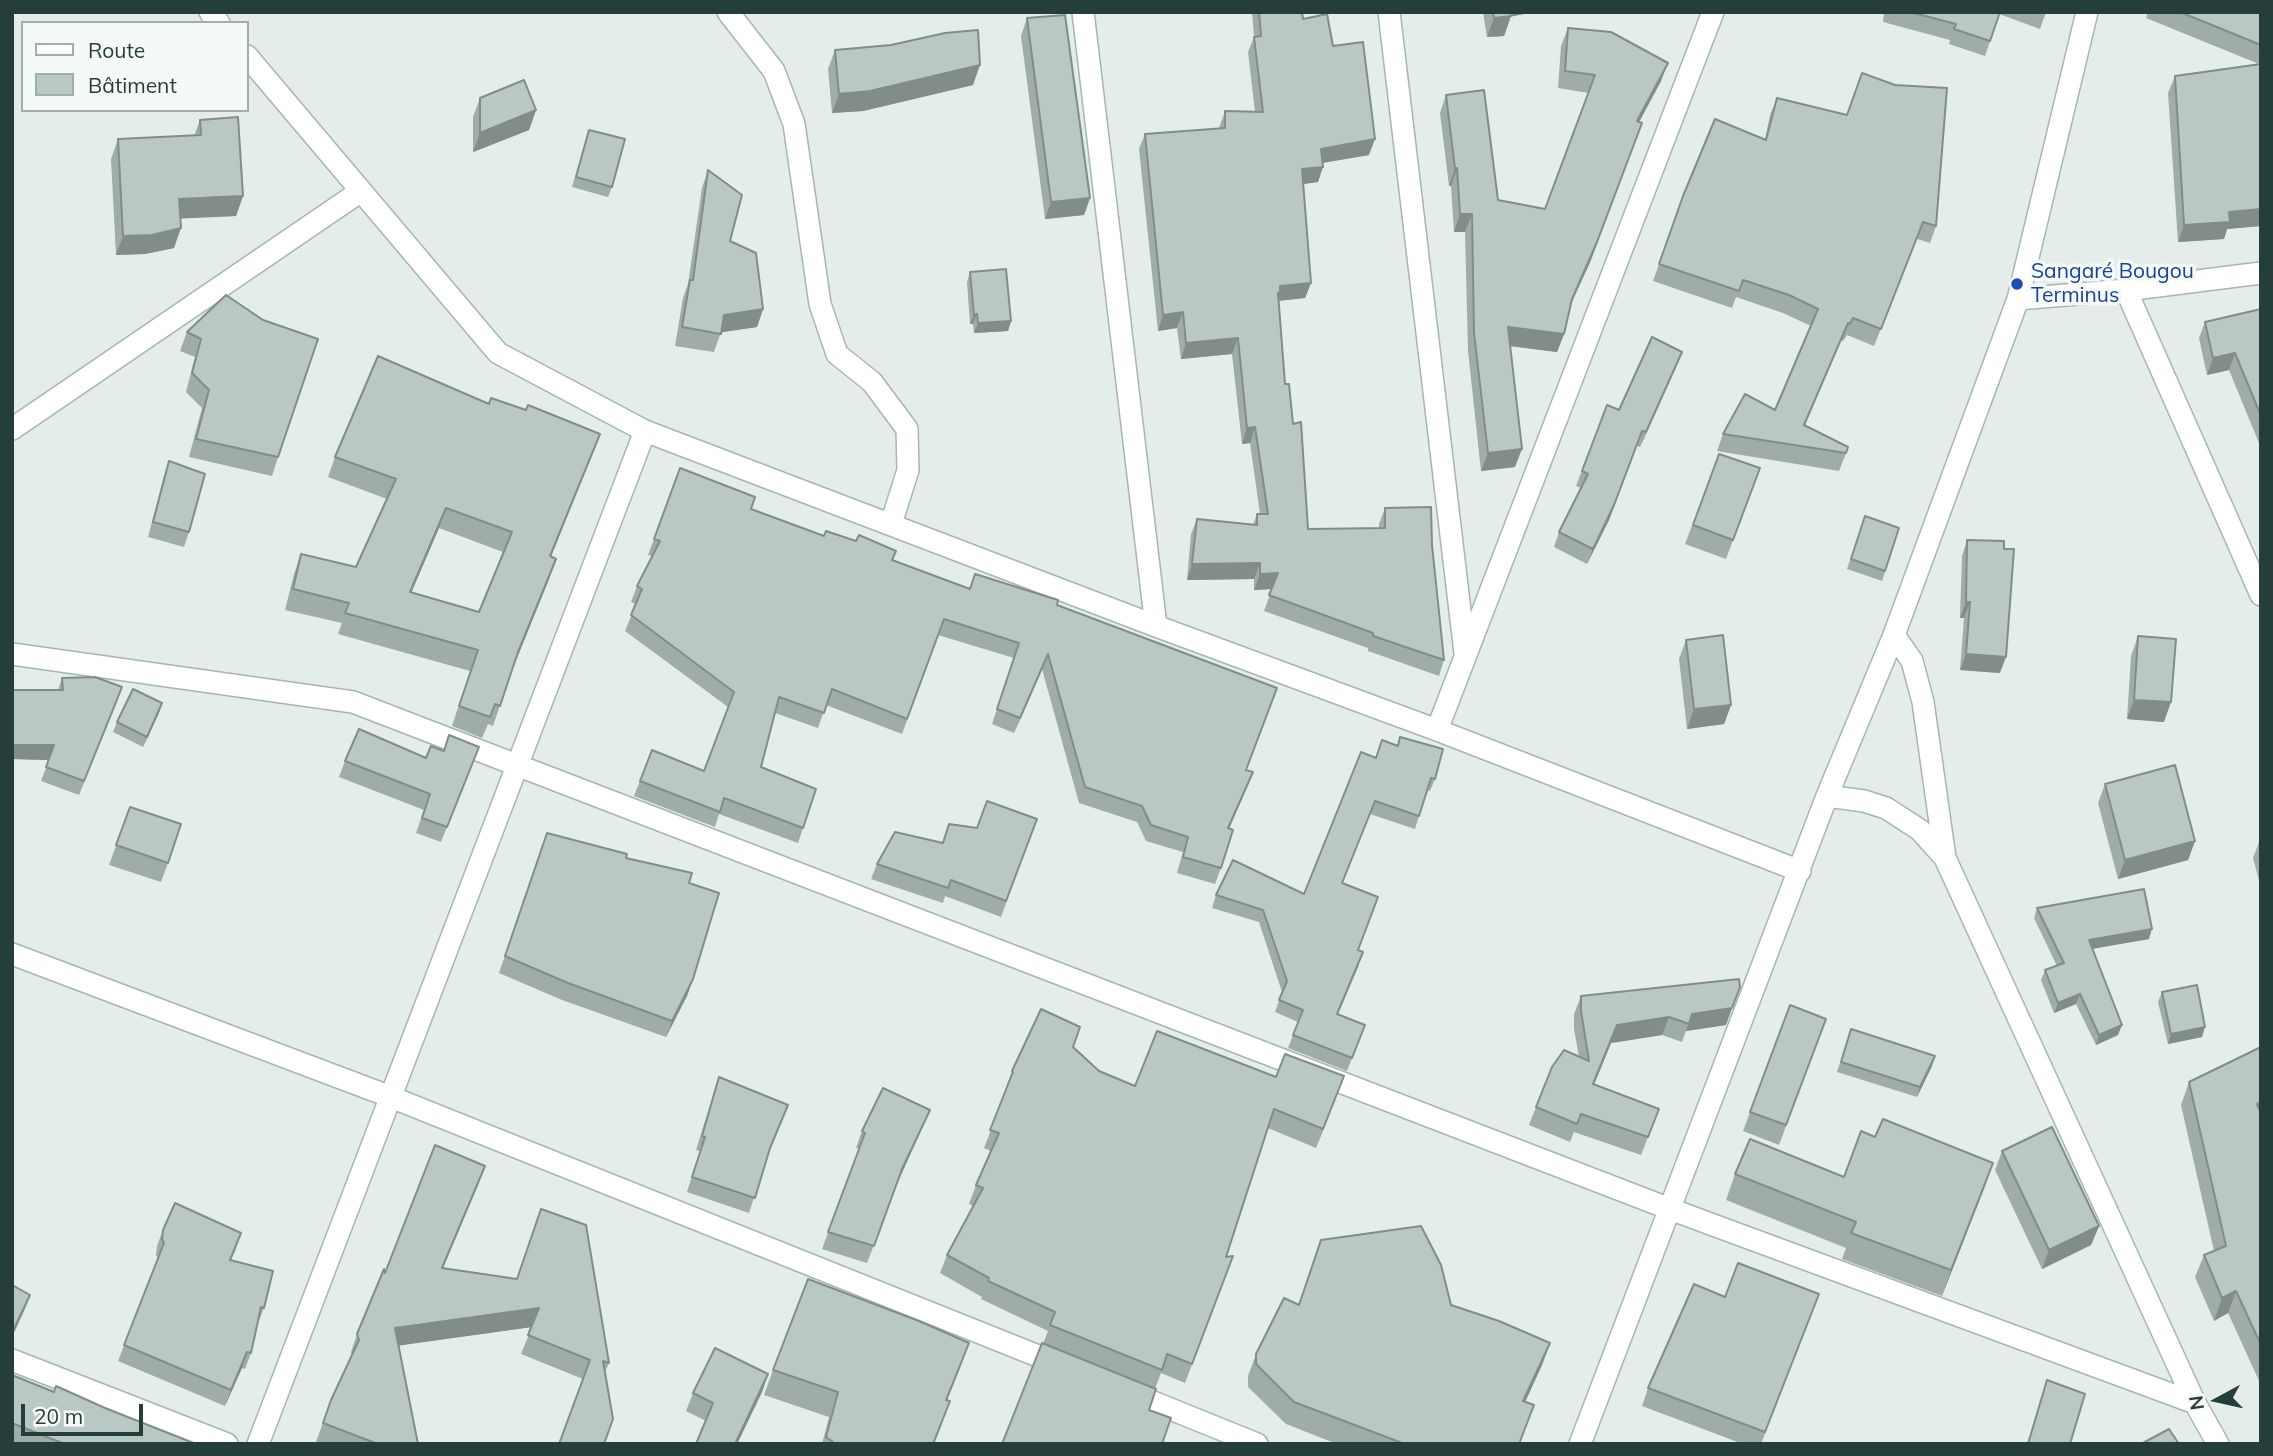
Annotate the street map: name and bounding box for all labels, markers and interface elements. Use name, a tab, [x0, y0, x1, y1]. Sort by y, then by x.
legend	[21, 21, 248, 112]
text: Route	[88, 37, 145, 63]
text: Bâtiment	[88, 72, 177, 98]
place label: Sangaré Bougou Terminus	[2031, 259, 2194, 309]
marker: Sangaré Bougou Terminus	[2009, 276, 2025, 292]
north arrow	[2182, 1365, 2252, 1435]
scale bar	[24, 1390, 147, 1434]
text: N	[2183, 1394, 2209, 1412]
text: 20 m	[34, 1403, 83, 1429]

